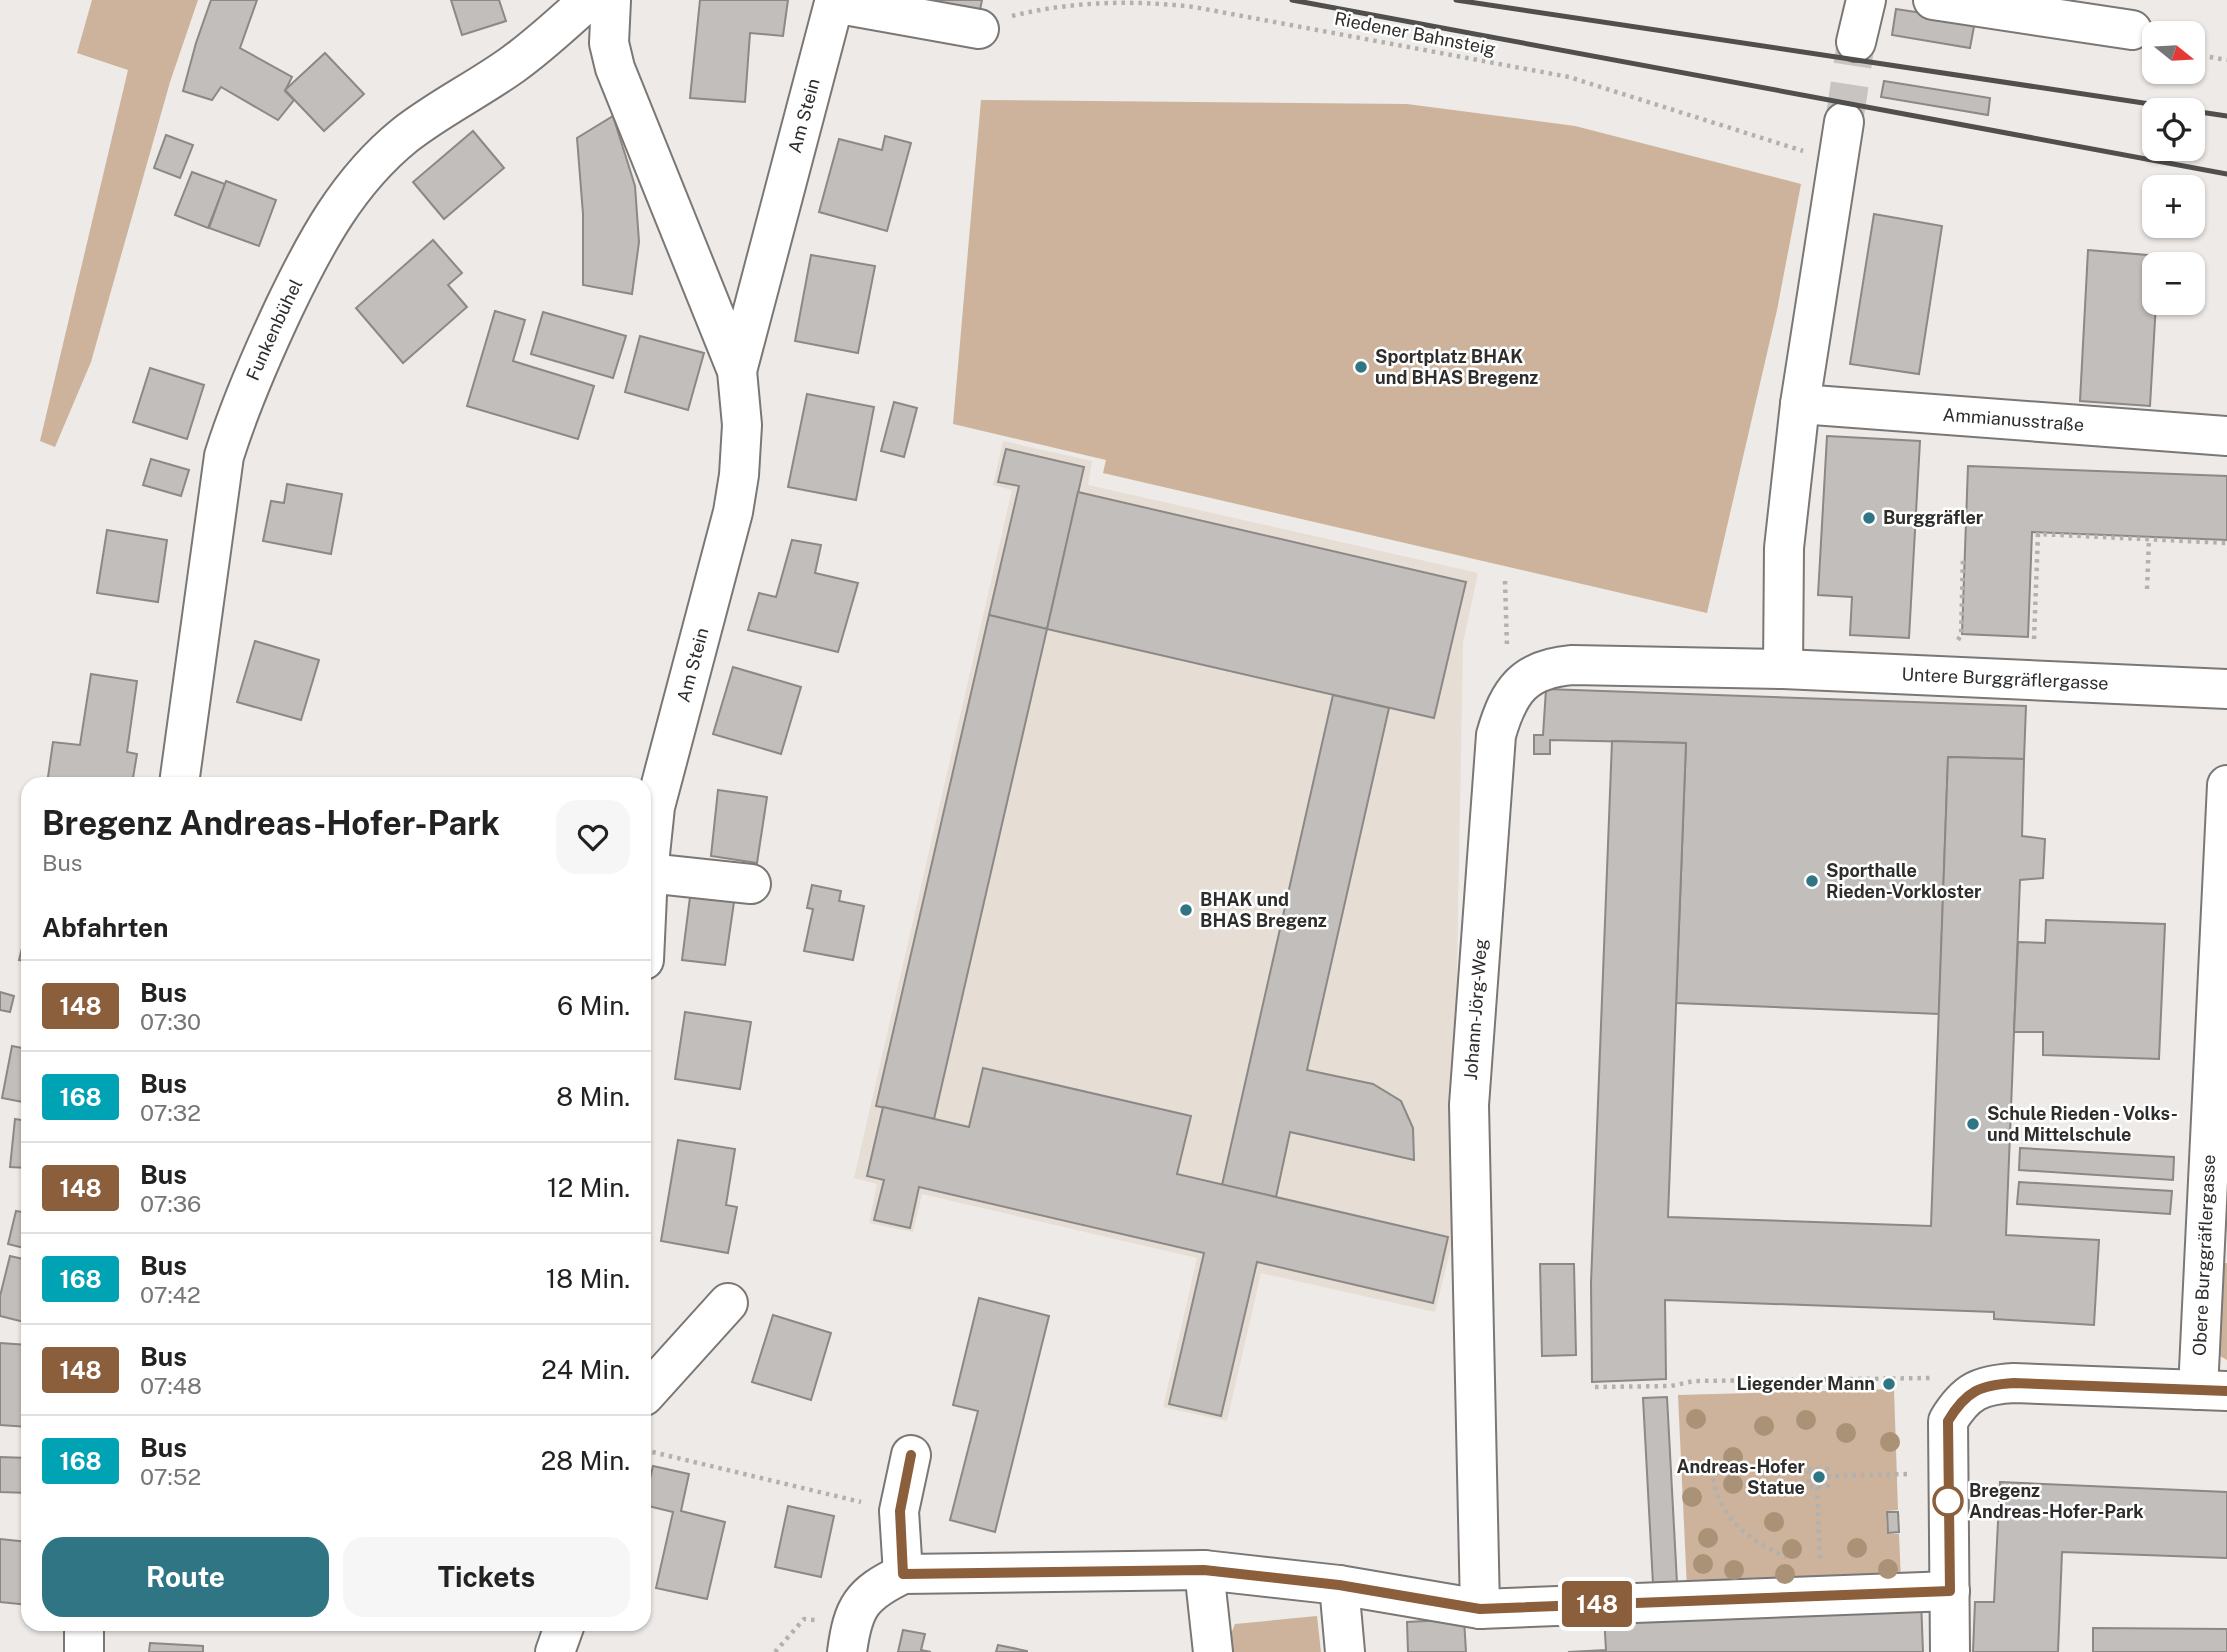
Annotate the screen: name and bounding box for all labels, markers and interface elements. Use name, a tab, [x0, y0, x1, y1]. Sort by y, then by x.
street label: Riedener Bahnsteig	[1333, 8, 1498, 59]
north arrow	[2142, 21, 2205, 84]
map controls	[2142, 21, 2205, 315]
street label: Am Stein	[784, 76, 824, 155]
button: locate	[2142, 98, 2205, 161]
button: +	[2142, 175, 2205, 238]
button: −	[2142, 252, 2205, 315]
street label: Funkenbühel	[242, 275, 306, 384]
place label: Sportplatz BHAK und BHAS Bregenz	[1375, 346, 1538, 388]
marker: Sportplatz BHAK und BHAS Bregenz	[1353, 359, 1369, 375]
street label: Ammianusstraße	[1942, 404, 2085, 435]
place label: Burggräfler	[1883, 507, 1984, 528]
marker: Burggräfler	[1861, 510, 1877, 526]
street label: Am Stein	[672, 625, 713, 704]
street label: Untere Burggräflergasse	[1901, 663, 2109, 694]
button: heart	[556, 800, 630, 874]
text: Bregenz Andreas-Hofer-Park	[42, 804, 500, 842]
text: Bus	[42, 849, 82, 876]
place label: Sporthalle Rieden-Vorkloster	[1826, 860, 1982, 902]
marker: Sporthalle Rieden-Vorkloster	[1804, 873, 1820, 889]
place label: BHAK und BHAS Bregenz	[1200, 889, 1327, 931]
marker: BHAK und BHAS Bregenz	[1178, 902, 1194, 918]
text: Abfahrten	[42, 912, 168, 943]
street label: Johann-Jörg-Weg	[1460, 938, 1491, 1081]
text: Bus	[140, 977, 187, 1008]
text: 6 Min.	[557, 990, 630, 1021]
text: 148	[59, 992, 102, 1020]
text: 07:30	[140, 1008, 201, 1035]
text: Bus	[140, 1068, 187, 1099]
text: 8 Min.	[556, 1081, 630, 1112]
text: 168	[59, 1083, 102, 1111]
text: 07:32	[140, 1099, 201, 1126]
place label: Schule Rieden - Volks- und Mittelschule	[1987, 1103, 2178, 1145]
marker: Schule Rieden - Volks- und Mittelschule	[1965, 1116, 1981, 1132]
street label: Obere Burggräflergasse	[2189, 1154, 2219, 1356]
text: Bus	[140, 1159, 187, 1190]
text: 12 Min.	[547, 1172, 630, 1203]
text: 148	[59, 1174, 102, 1202]
text: 07:36	[140, 1190, 201, 1217]
text: Bus	[140, 1250, 187, 1281]
text: 18 Min.	[546, 1263, 630, 1294]
text: 168	[59, 1265, 102, 1293]
text: 07:42	[140, 1281, 201, 1308]
text: Bus	[140, 1341, 187, 1372]
text: 24 Min.	[541, 1354, 630, 1385]
text: 148	[59, 1356, 102, 1384]
text: 07:48	[140, 1372, 202, 1399]
place label: Liegender Mann	[1737, 1373, 1875, 1394]
marker: Liegender Mann	[1881, 1376, 1897, 1392]
text: Bus	[140, 1432, 187, 1463]
text: 28 Min.	[541, 1445, 630, 1476]
text: 168	[59, 1447, 102, 1475]
place label: Andreas-Hofer Statue	[1676, 1456, 1806, 1498]
text: 07:52	[140, 1463, 201, 1490]
marker: Andreas-Hofer Statue	[1811, 1469, 1827, 1485]
place label: Bregenz Andreas-Hofer-Park	[1969, 1480, 2144, 1522]
marker: Bregenz Andreas-Hofer-Park	[1933, 1486, 1963, 1516]
button: Route	[42, 1537, 329, 1617]
button: Tickets	[343, 1537, 630, 1617]
line badge: 148	[1557, 1581, 1637, 1627]
text: 148	[1576, 1590, 1618, 1618]

